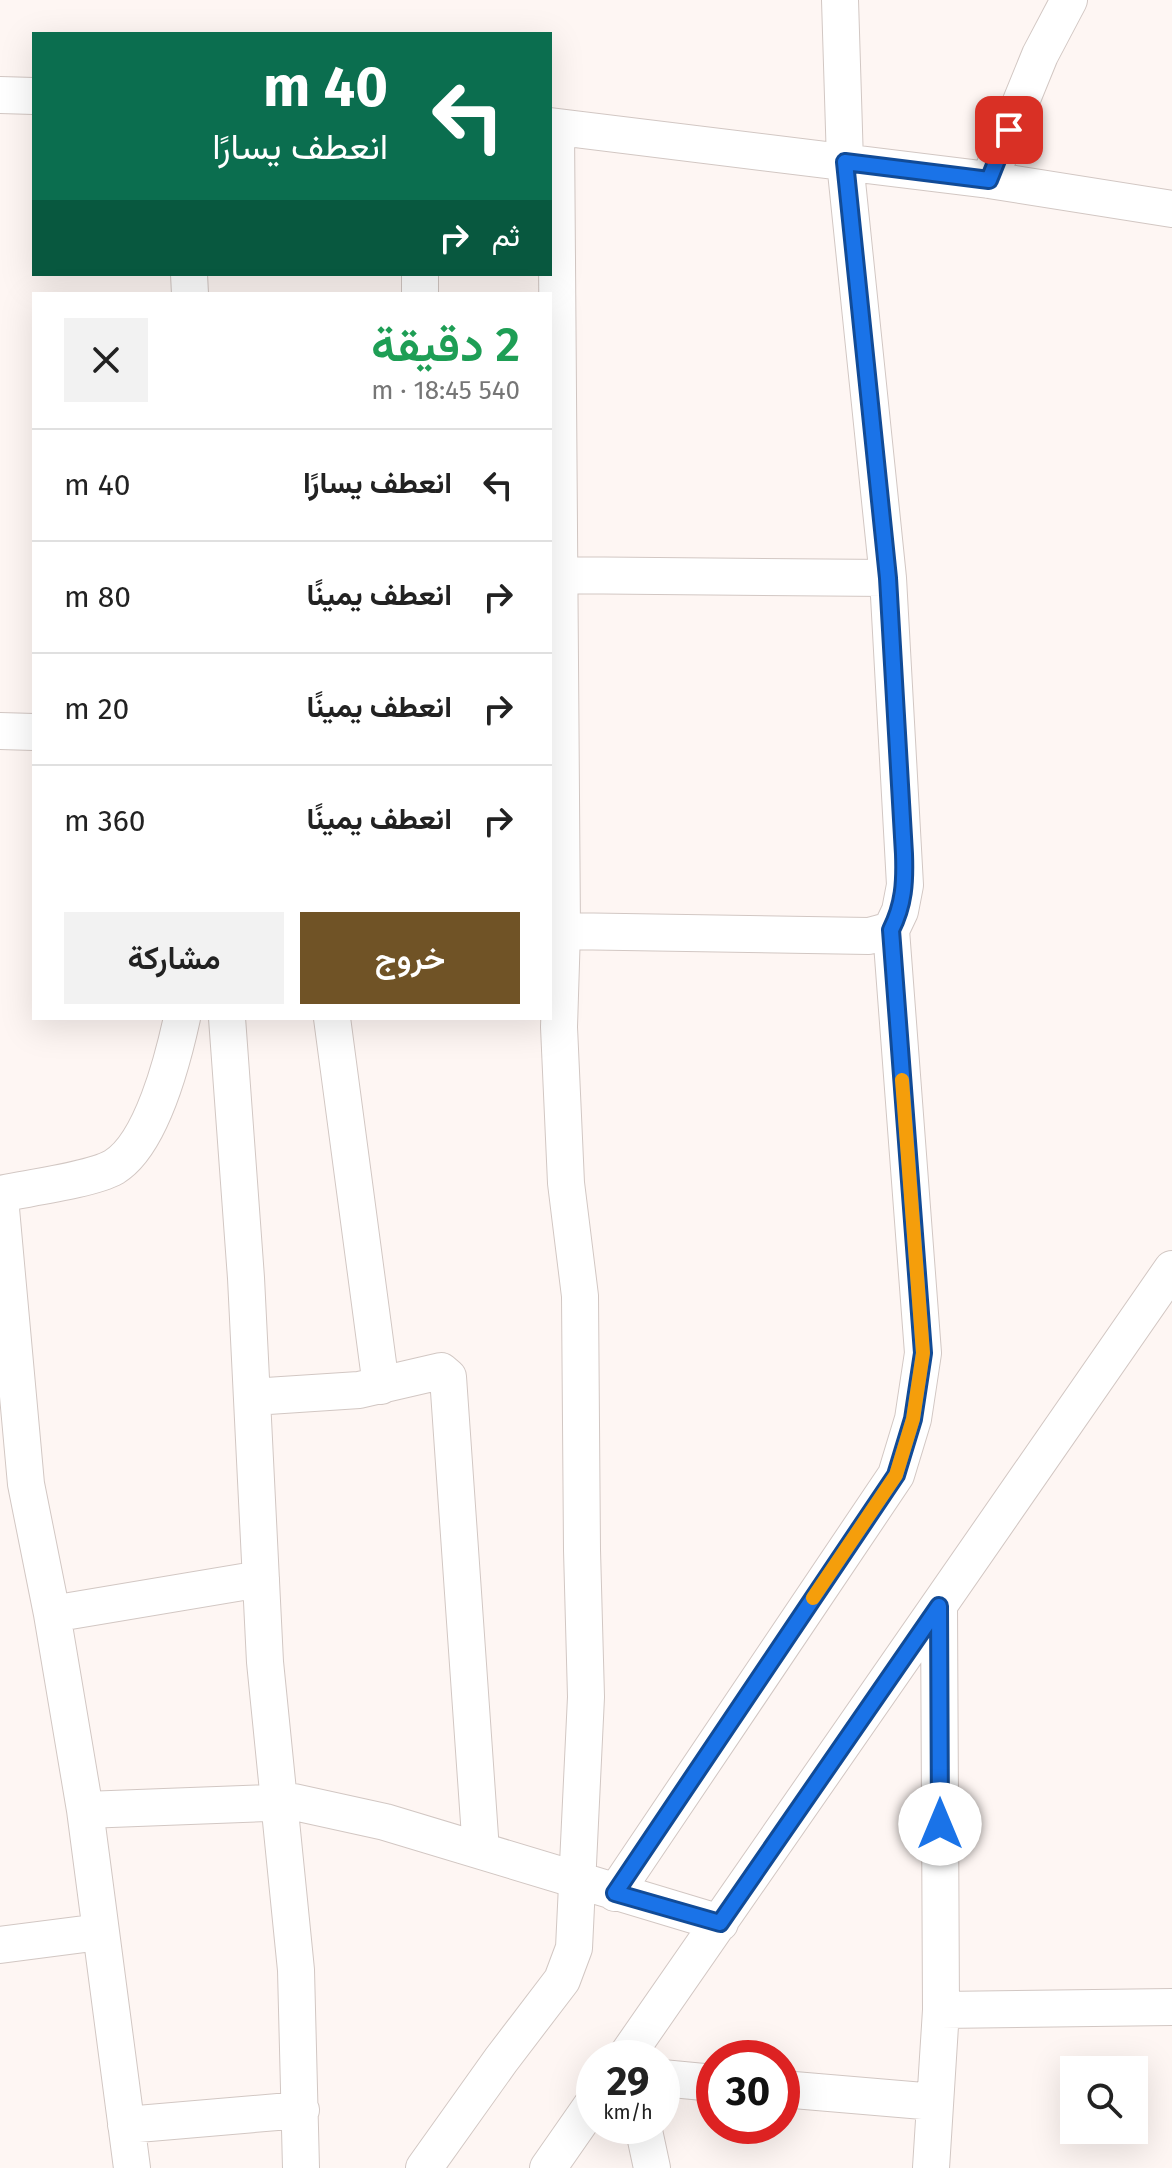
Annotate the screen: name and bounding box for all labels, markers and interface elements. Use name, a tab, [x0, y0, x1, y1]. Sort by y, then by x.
text: 40 m	[263, 54, 388, 121]
icon: left	[416, 64, 520, 168]
pin	[975, 96, 1043, 164]
icon: arrive	[987, 108, 1031, 152]
text: انعطف يسارًا	[212, 125, 388, 169]
icon: right	[432, 216, 476, 260]
text: ثم	[492, 218, 520, 254]
text: 2 دقيقة	[371, 316, 520, 374]
button: close	[64, 318, 148, 402]
text: 540 m · 18:45	[371, 375, 520, 406]
icon: left	[476, 463, 520, 507]
text: انعطف يسارًا	[303, 465, 452, 501]
text: 40 m	[64, 467, 130, 503]
icon: right	[476, 575, 520, 619]
text: انعطف يمينًا	[307, 577, 452, 613]
text: 80 m	[64, 579, 131, 615]
icon: right	[476, 687, 520, 731]
text: انعطف يمينًا	[307, 689, 452, 725]
text: 20 m	[64, 691, 129, 727]
icon: right	[476, 799, 520, 843]
text: انعطف يمينًا	[307, 801, 452, 837]
text: 360 m	[64, 803, 145, 839]
button: مشاركة	[64, 912, 284, 1004]
button: خروج	[300, 912, 520, 1004]
position arrow	[898, 1782, 982, 1866]
speed limit sign: 30	[696, 2040, 800, 2144]
map controls	[1060, 2056, 1148, 2144]
button: search	[1060, 2056, 1148, 2144]
text: 29	[607, 2058, 649, 2106]
text: km/h	[603, 2100, 653, 2124]

